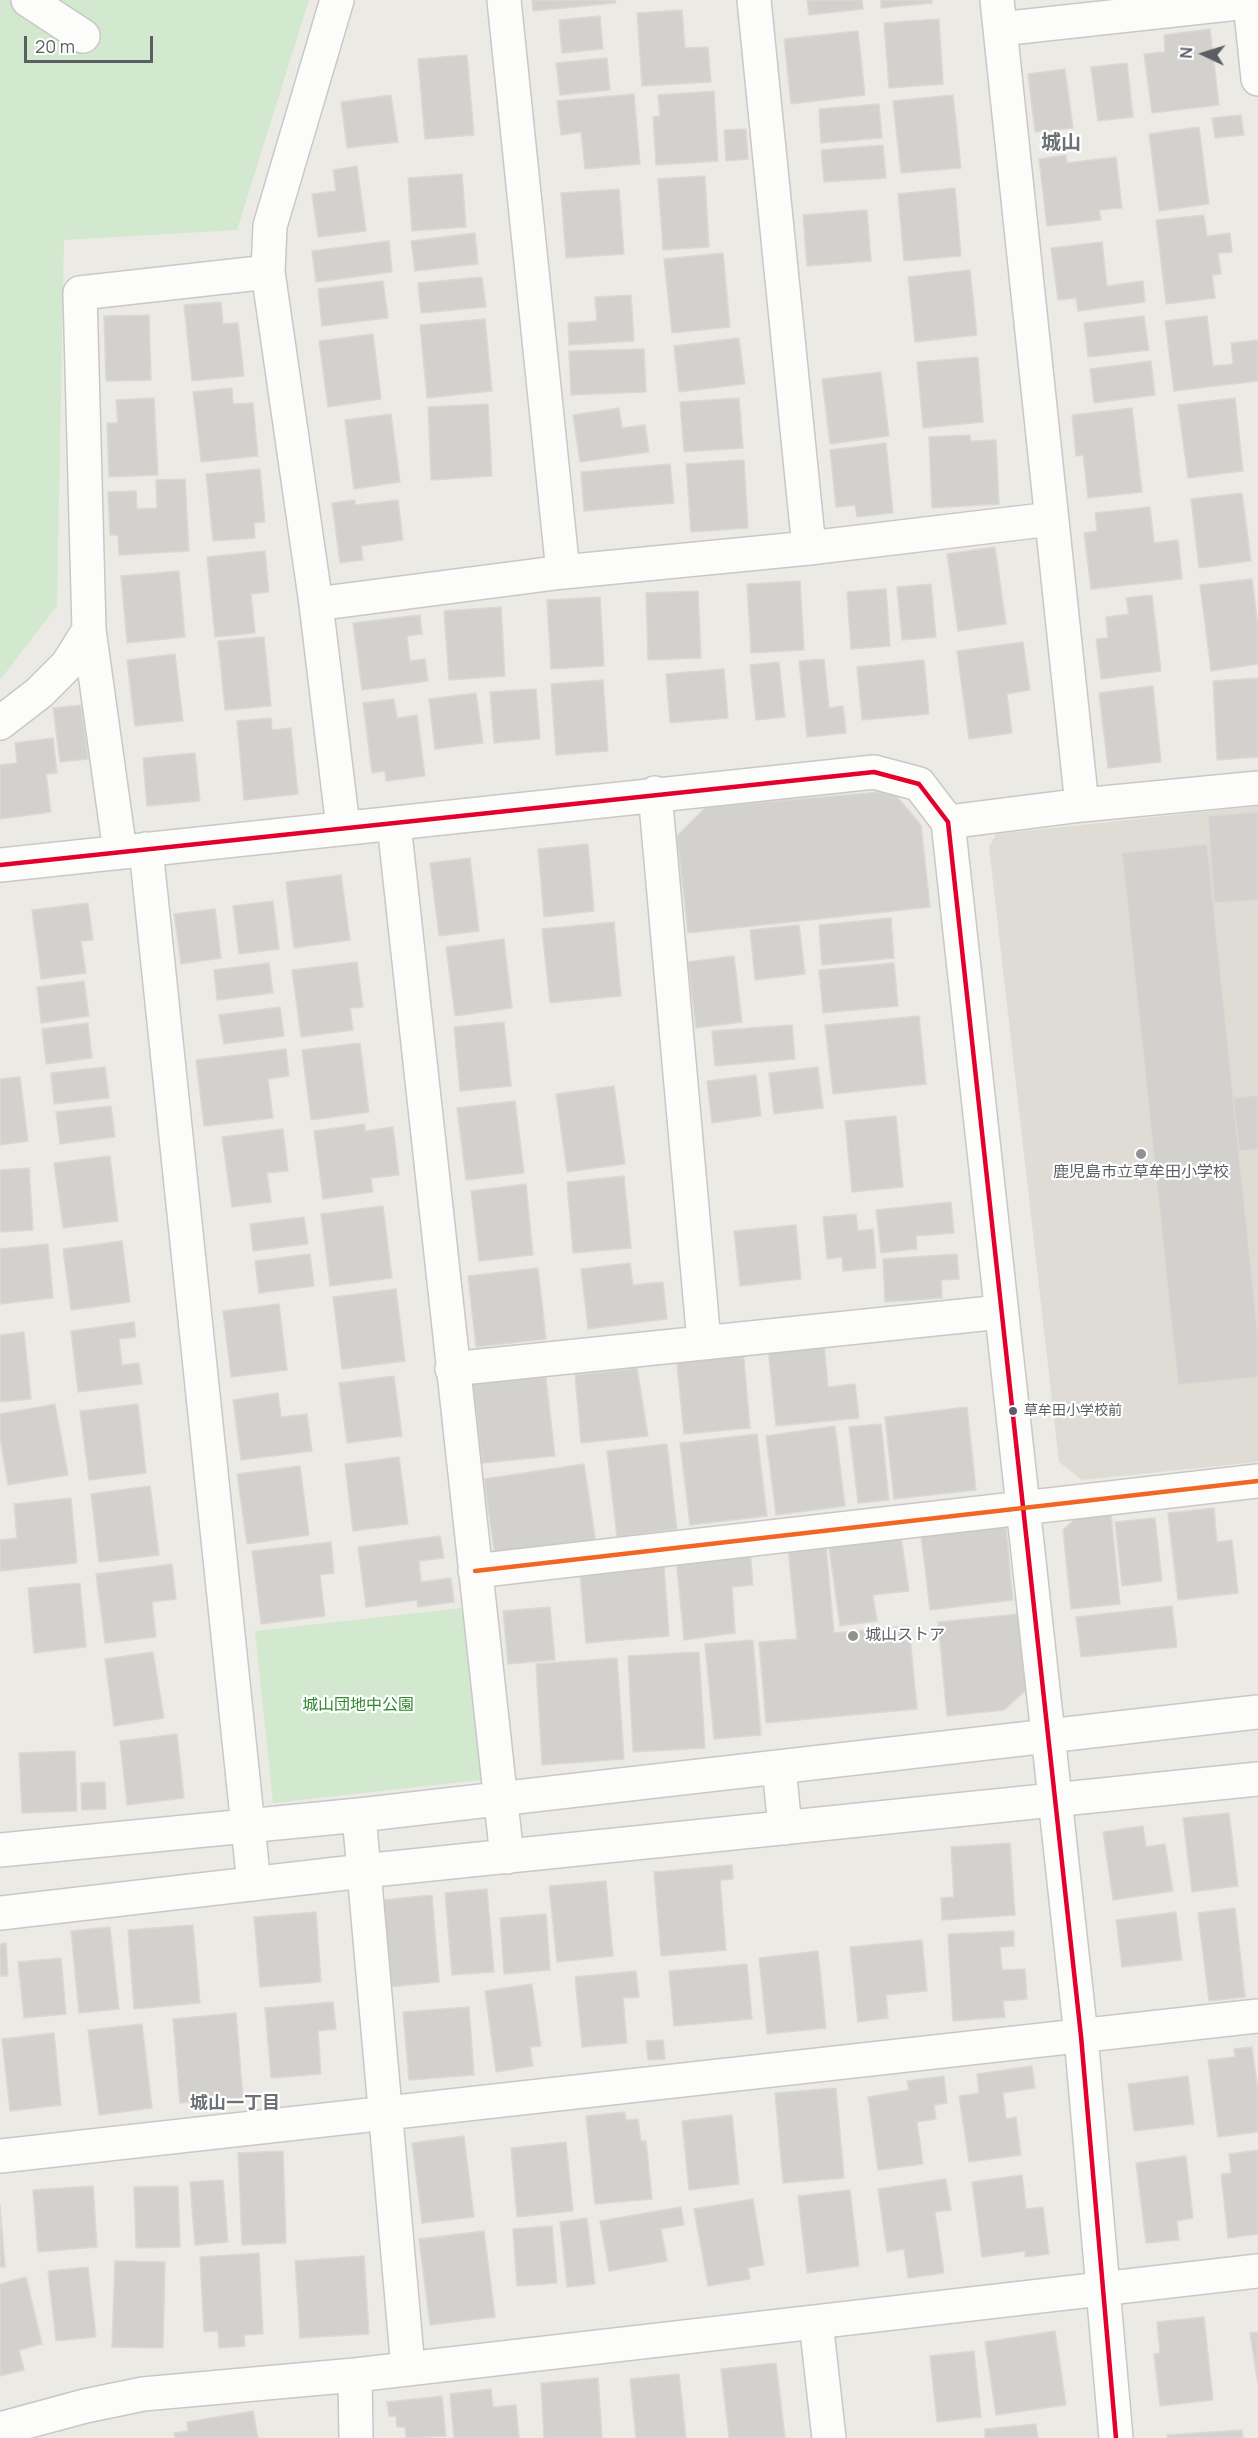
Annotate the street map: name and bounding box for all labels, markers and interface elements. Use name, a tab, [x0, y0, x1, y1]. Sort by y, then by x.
scale bar	[27, 24, 156, 62]
north arrow	[1174, 24, 1234, 84]
text: 20 m	[35, 34, 75, 58]
text: N	[1175, 46, 1197, 59]
district label: 城山	[1041, 131, 1081, 155]
marker: 鹿児島市立草牟田小学校	[1134, 1147, 1148, 1161]
place label: 鹿児島市立草牟田小学校	[1053, 1163, 1229, 1183]
place label: 草牟田小学校前	[1024, 1403, 1122, 1419]
marker: 草牟田小学校前	[1007, 1405, 1019, 1417]
place label: 城山ストア	[865, 1626, 945, 1646]
marker: 城山ストア	[846, 1629, 860, 1643]
park label: 城山団地中公園	[302, 1696, 414, 1716]
district label: 城山一丁目	[190, 2093, 280, 2115]

